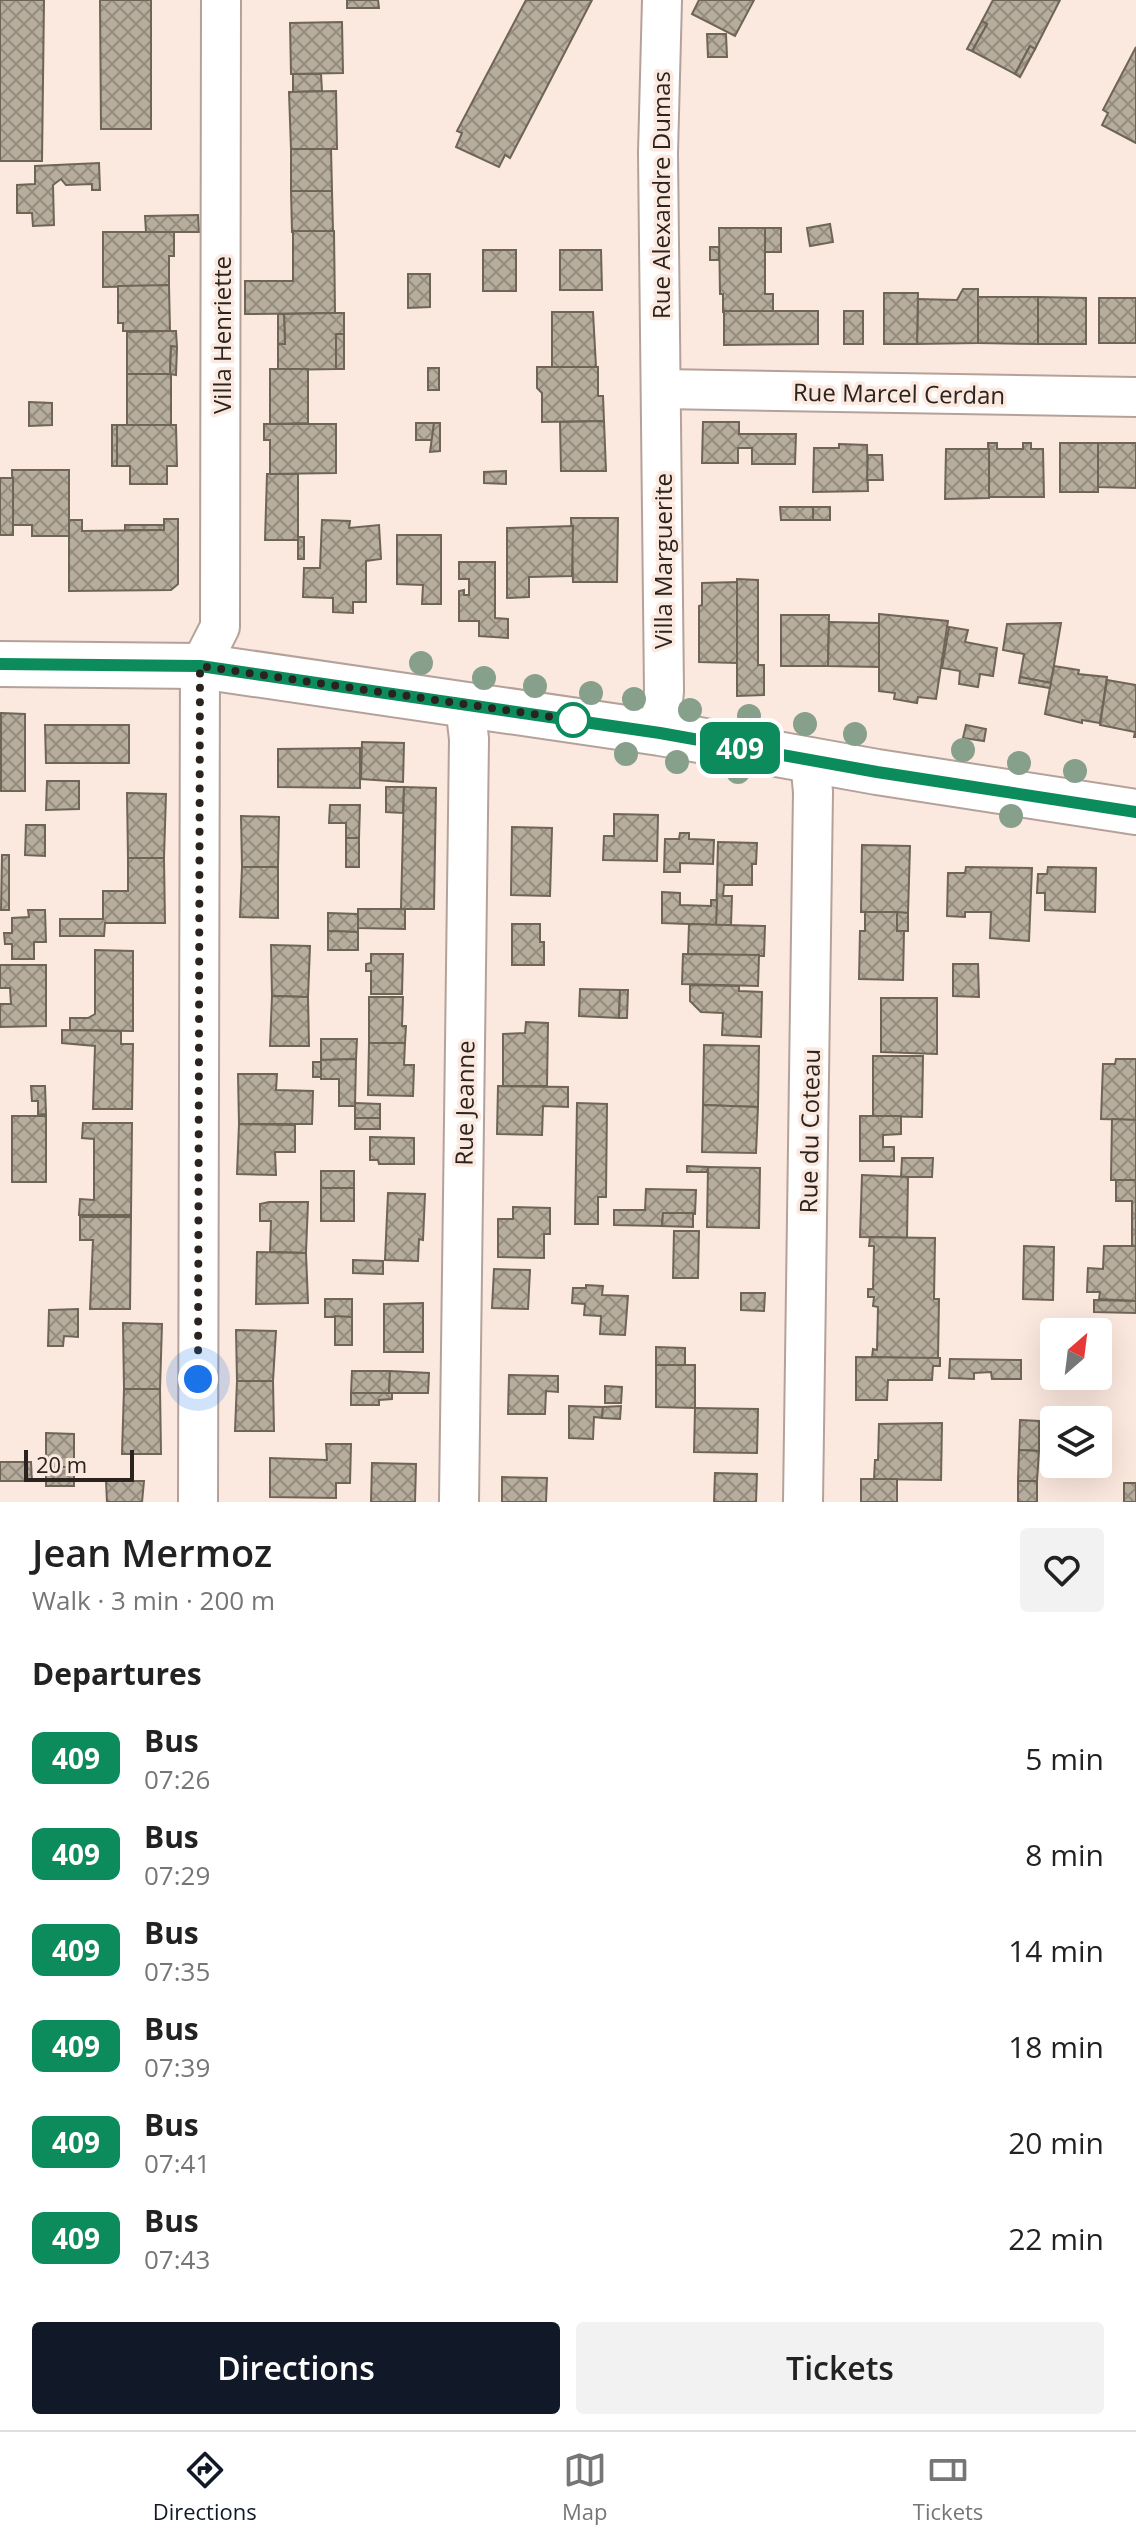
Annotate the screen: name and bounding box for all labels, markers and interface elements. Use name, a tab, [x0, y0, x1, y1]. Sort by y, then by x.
street label: Rue Alexandre Dumas	[644, 71, 677, 319]
street label: Villa Henriette	[205, 256, 238, 414]
street label: Rue Marcel Cerdan	[793, 375, 1005, 411]
street label: Villa Marguerite	[646, 473, 679, 649]
unlabelled marker	[556, 703, 590, 737]
line badge: 409	[694, 722, 786, 774]
text: 409	[716, 729, 764, 767]
street label: Rue Jeanne	[446, 1040, 482, 1166]
street label: Rue du Coteau	[791, 1048, 827, 1214]
north arrow	[1040, 1318, 1112, 1390]
map controls	[1040, 1318, 1112, 1478]
your location	[178, 1359, 218, 1399]
button: layers	[1040, 1406, 1112, 1478]
scale bar	[24, 1446, 134, 1482]
text: 20 m	[36, 1449, 87, 1479]
text: Jean Mermoz	[32, 1526, 272, 1578]
button: heart	[1020, 1528, 1104, 1612]
text: Walk · 3 min · 200 m	[32, 1582, 275, 1618]
text: Departures	[32, 1653, 202, 1694]
text: Bus	[144, 1720, 199, 1761]
text: 5 min	[1025, 1738, 1104, 1779]
text: 409	[52, 1739, 100, 1777]
text: 07:26	[144, 1761, 210, 1797]
text: Bus	[144, 1816, 199, 1857]
text: 8 min	[1025, 1834, 1104, 1875]
text: 409	[52, 1835, 100, 1873]
text: 07:29	[144, 1857, 210, 1893]
text: Bus	[144, 1912, 199, 1953]
text: 14 min	[1008, 1930, 1104, 1971]
text: 409	[52, 1931, 100, 1969]
text: 07:35	[144, 1953, 210, 1989]
text: Bus	[144, 2008, 199, 2049]
text: 18 min	[1008, 2026, 1104, 2067]
text: 409	[52, 2027, 100, 2065]
text: 07:39	[144, 2049, 210, 2085]
text: Bus	[144, 2104, 199, 2145]
text: 20 min	[1008, 2122, 1104, 2163]
text: 409	[52, 2123, 100, 2161]
text: 07:41	[144, 2145, 210, 2181]
text: Bus	[144, 2200, 199, 2241]
text: 22 min	[1008, 2218, 1104, 2259]
text: 409	[52, 2219, 100, 2257]
text: 07:43	[144, 2241, 210, 2277]
button: Directions	[32, 2322, 560, 2414]
button: Tickets	[576, 2322, 1104, 2414]
tab: Directions	[153, 2448, 257, 2526]
tab: Map	[562, 2448, 608, 2526]
tab: Tickets	[913, 2448, 983, 2526]

